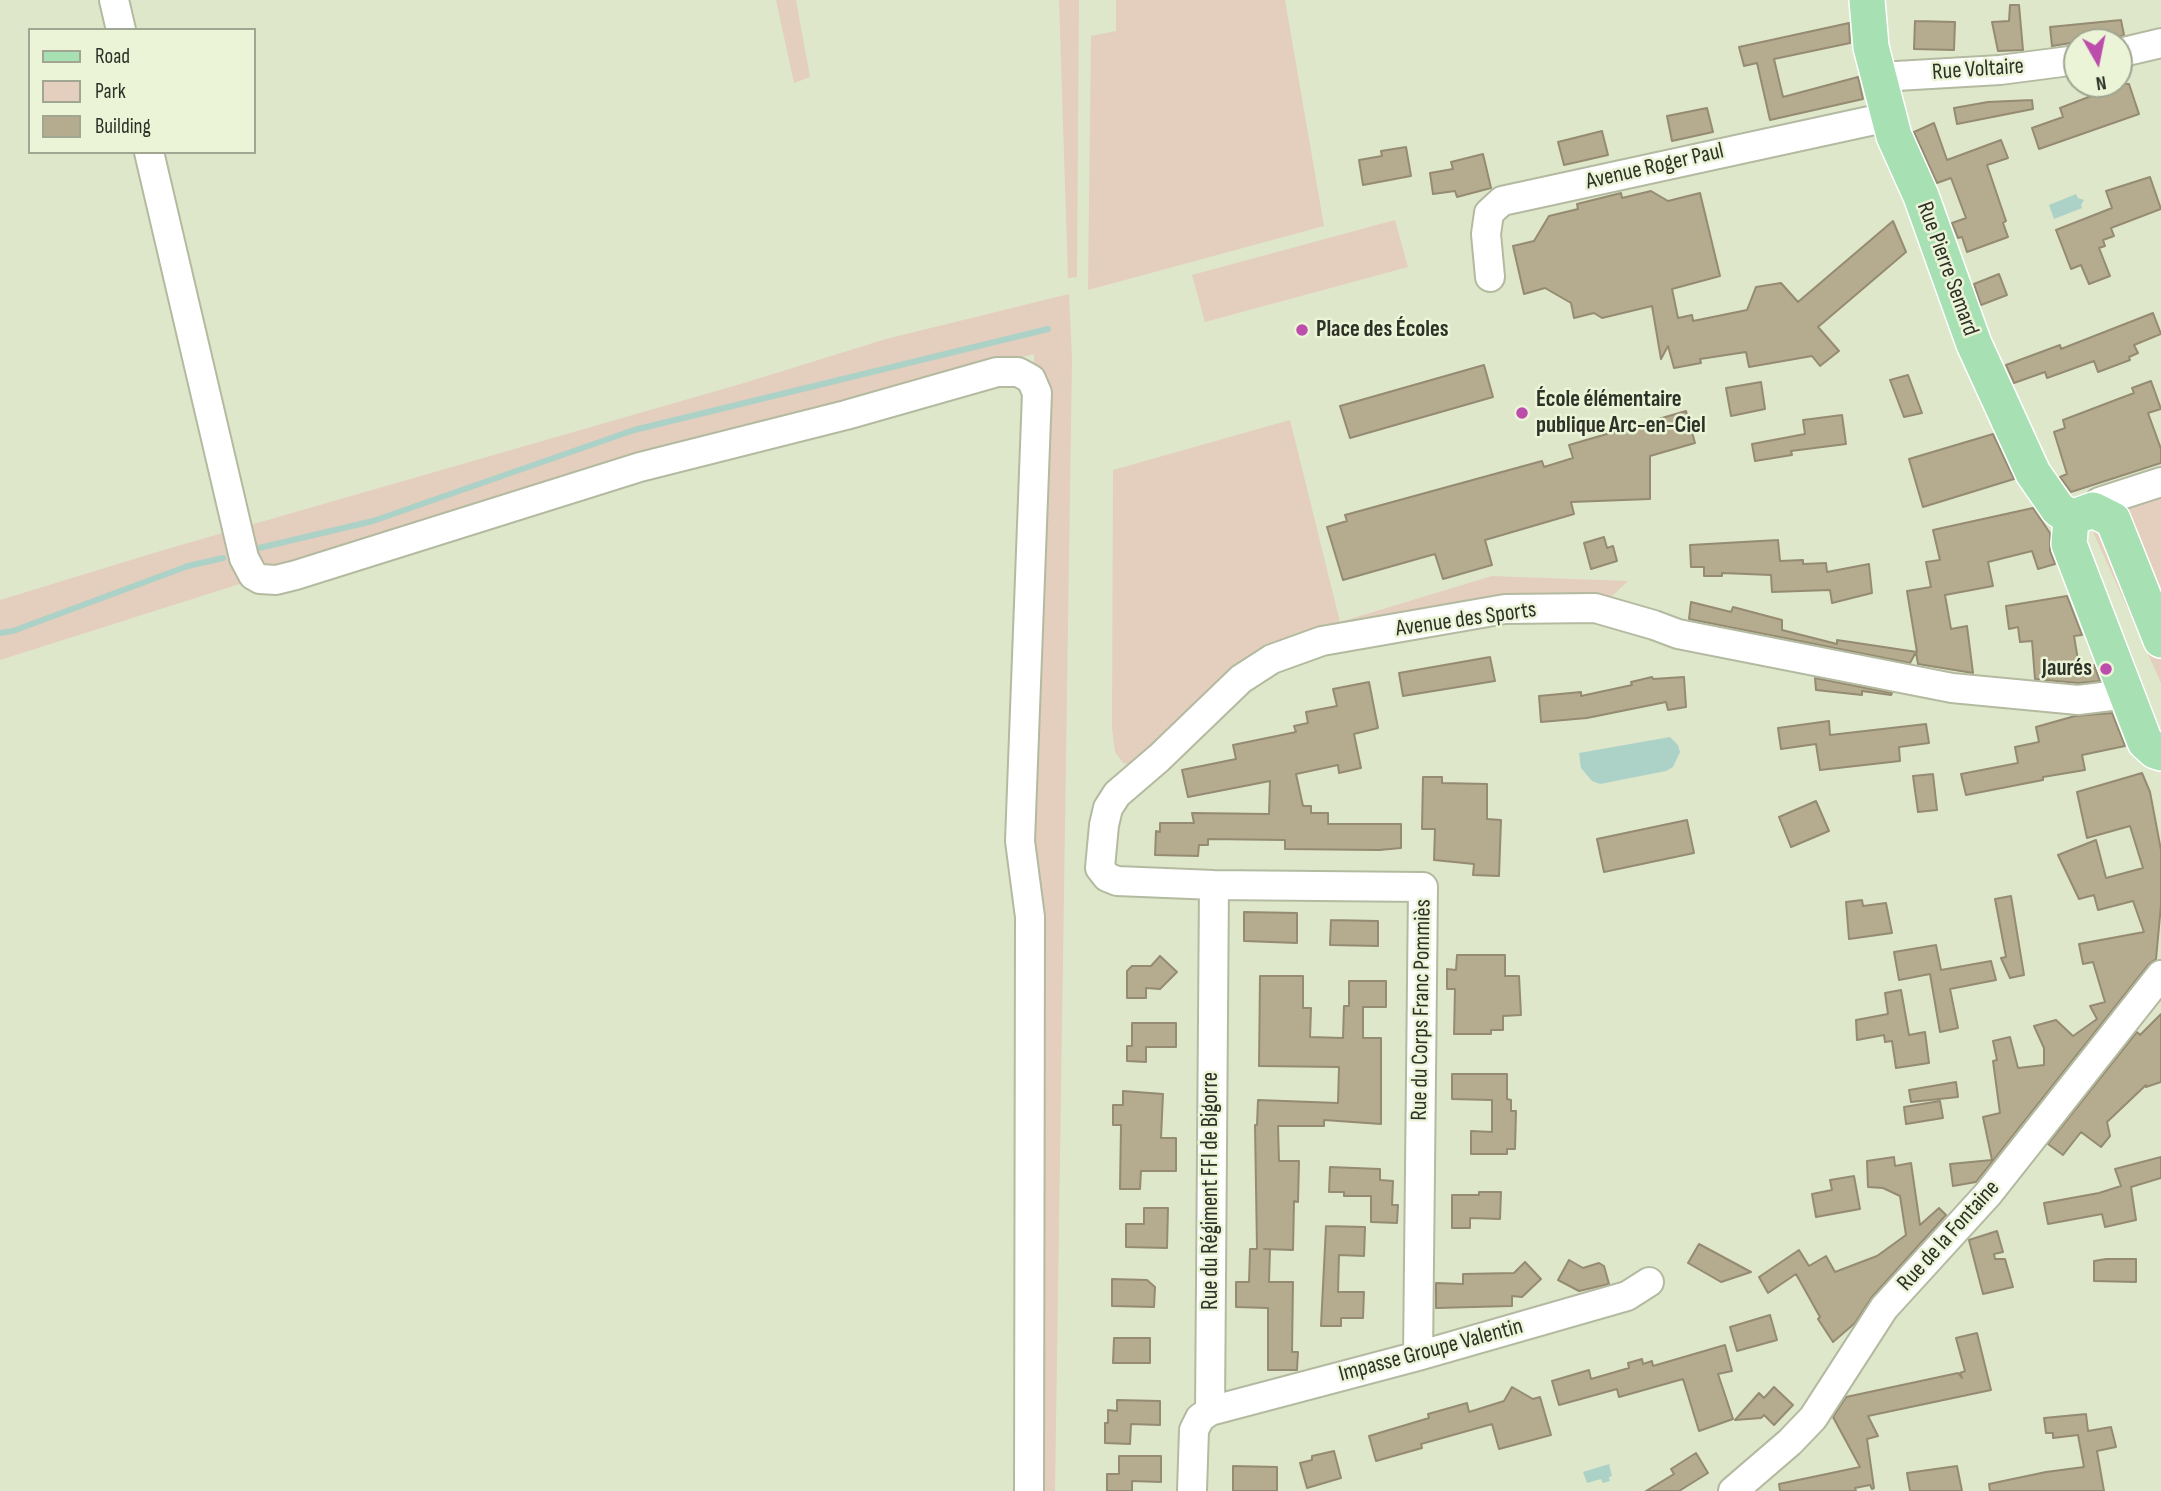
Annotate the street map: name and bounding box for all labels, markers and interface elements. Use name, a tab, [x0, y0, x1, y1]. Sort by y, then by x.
legend	[28, 28, 256, 154]
north arrow	[2063, 28, 2133, 98]
text: Road	[95, 44, 130, 69]
street label: Rue Voltaire	[1931, 53, 2025, 87]
text: N	[2094, 70, 2108, 94]
text: Park	[95, 79, 126, 104]
text: Building	[95, 114, 151, 139]
street label: Avenue Roger Paul	[1583, 138, 1727, 196]
street label: Rue Pierre Semard	[1910, 198, 1984, 340]
place label: Place des Écoles	[1316, 316, 1449, 344]
marker: Place des Écoles	[1294, 322, 1310, 338]
place label: École élémentaire publique Arc-en-Ciel	[1536, 386, 1706, 440]
marker: École élémentaire publique Arc-en-Ciel	[1514, 405, 1530, 421]
street label: Avenue des Sports	[1394, 596, 1538, 644]
place label: Jaurés	[2042, 655, 2092, 683]
marker: Jaurés	[2098, 661, 2114, 677]
street label: Rue du Corps Franc Pommiès	[1406, 899, 1438, 1121]
street label: Rue du Régiment FFI de Bigorre	[1197, 1072, 1225, 1310]
street label: Rue de la Fontaine	[1892, 1175, 2006, 1297]
street label: Impasse Groupe Valentin	[1336, 1313, 1526, 1389]

